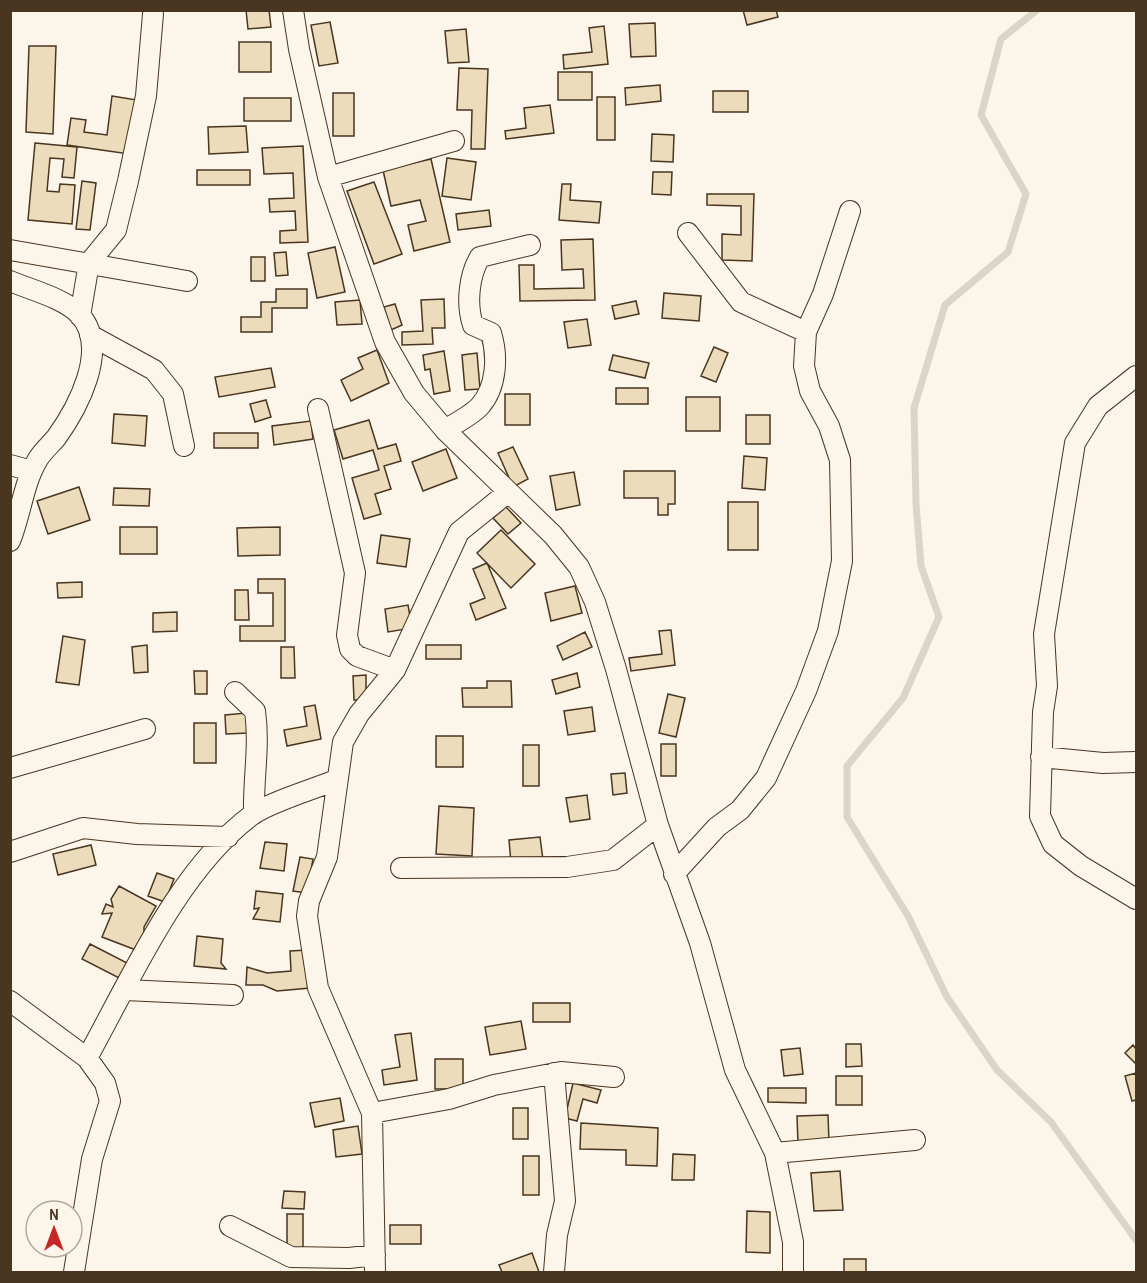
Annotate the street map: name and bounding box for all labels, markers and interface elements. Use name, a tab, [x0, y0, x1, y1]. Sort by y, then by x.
north arrow	[24, 1199, 84, 1259]
text: N	[49, 1203, 59, 1225]

